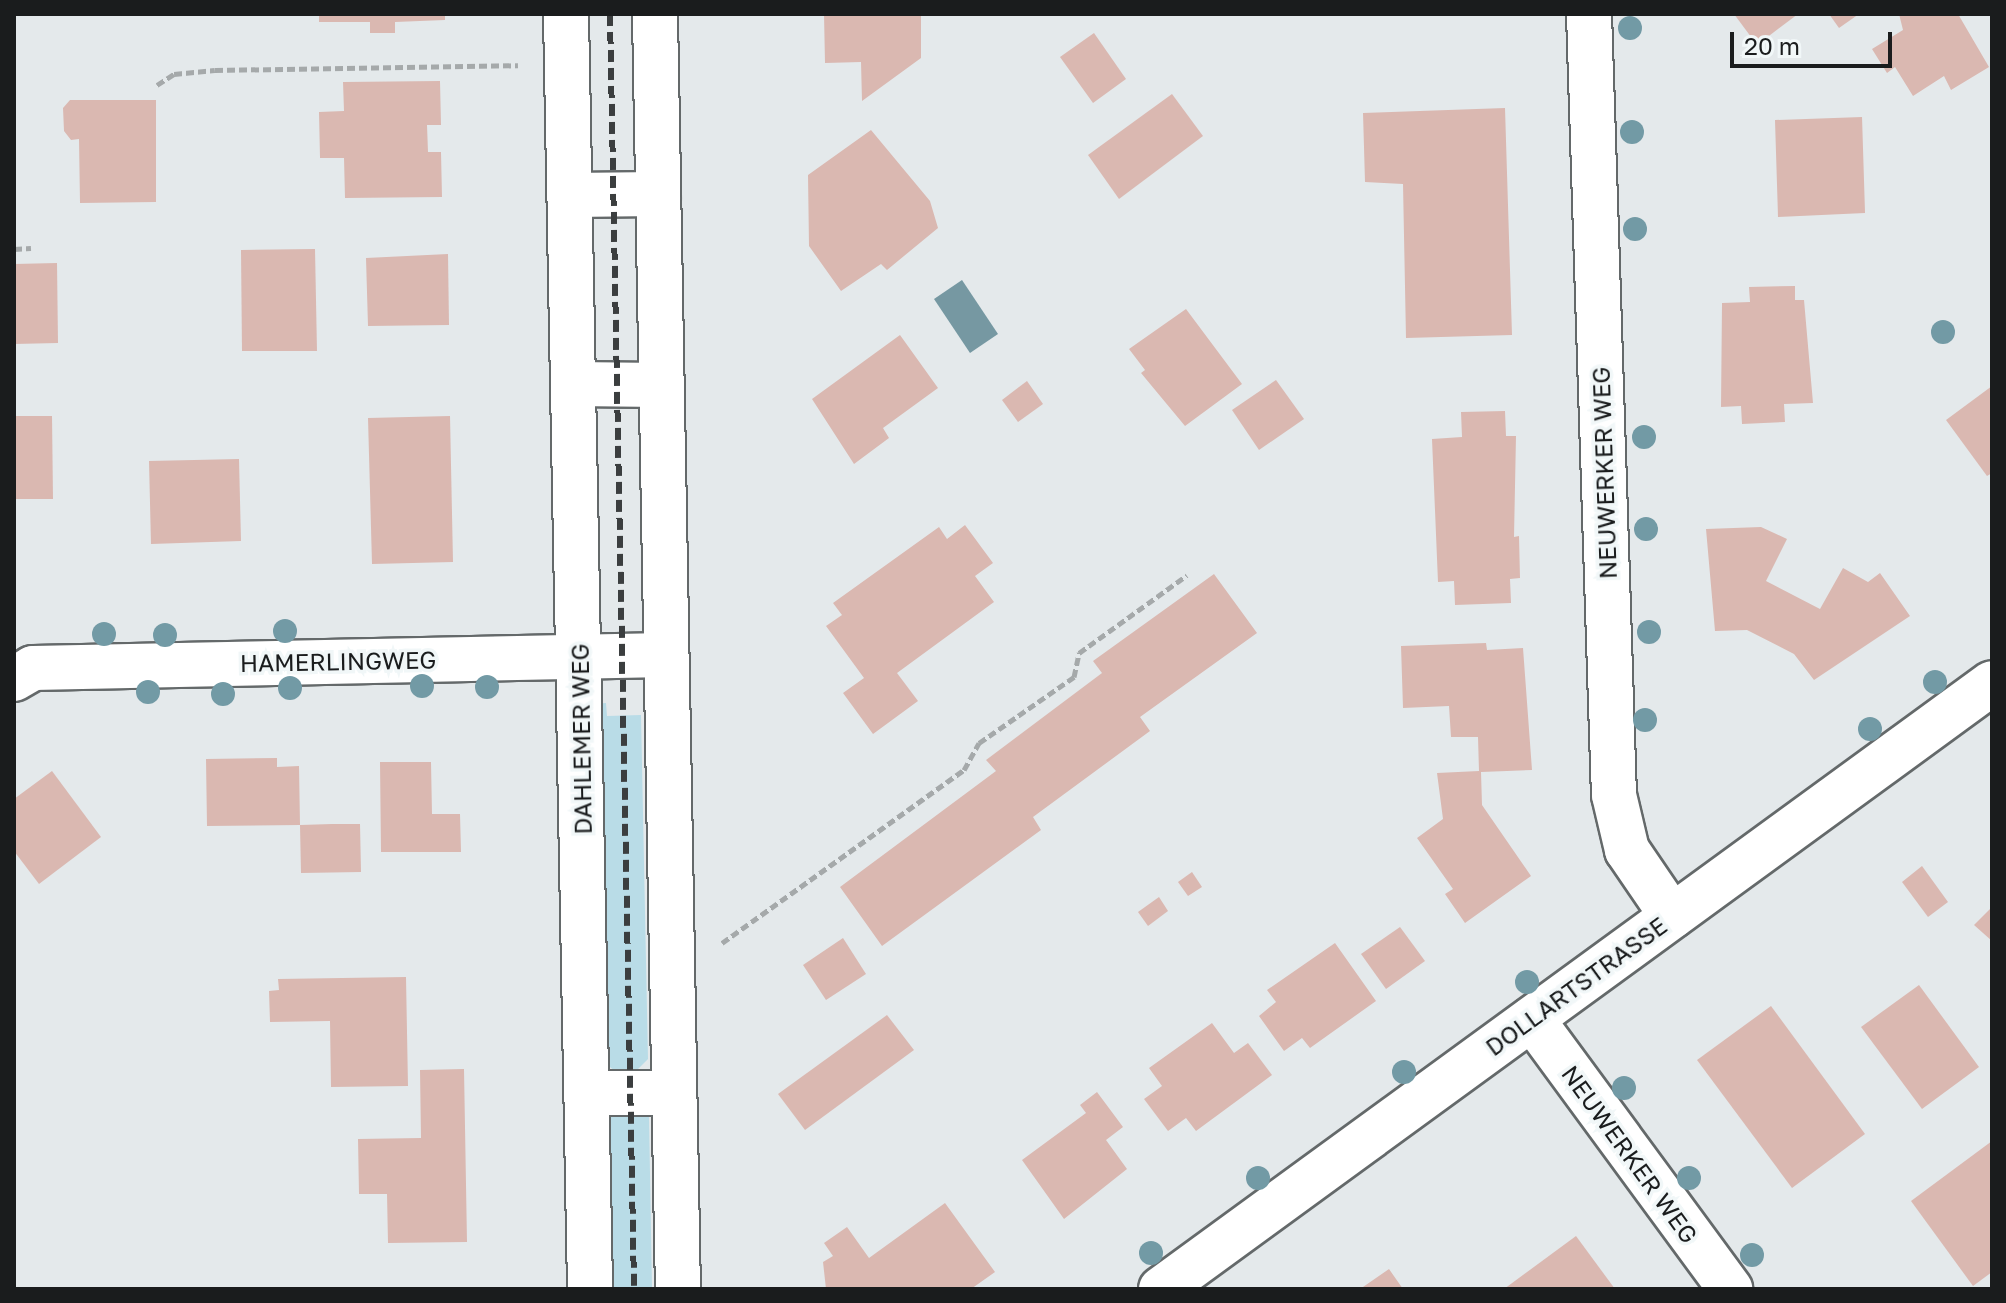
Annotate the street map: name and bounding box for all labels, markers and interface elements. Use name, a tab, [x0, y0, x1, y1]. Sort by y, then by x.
scale bar	[1734, 16, 1896, 66]
text: 20 m	[1744, 31, 1800, 60]
street label: NEUWERKER WEG	[1586, 366, 1622, 580]
street label: DAHLEMER WEG	[565, 643, 597, 835]
street label: HAMERLINGWEG	[239, 645, 437, 677]
street label: DOLLARTSTRASSE	[1480, 911, 1672, 1061]
street label: NEUWERKER WEG	[1556, 1060, 1704, 1248]

